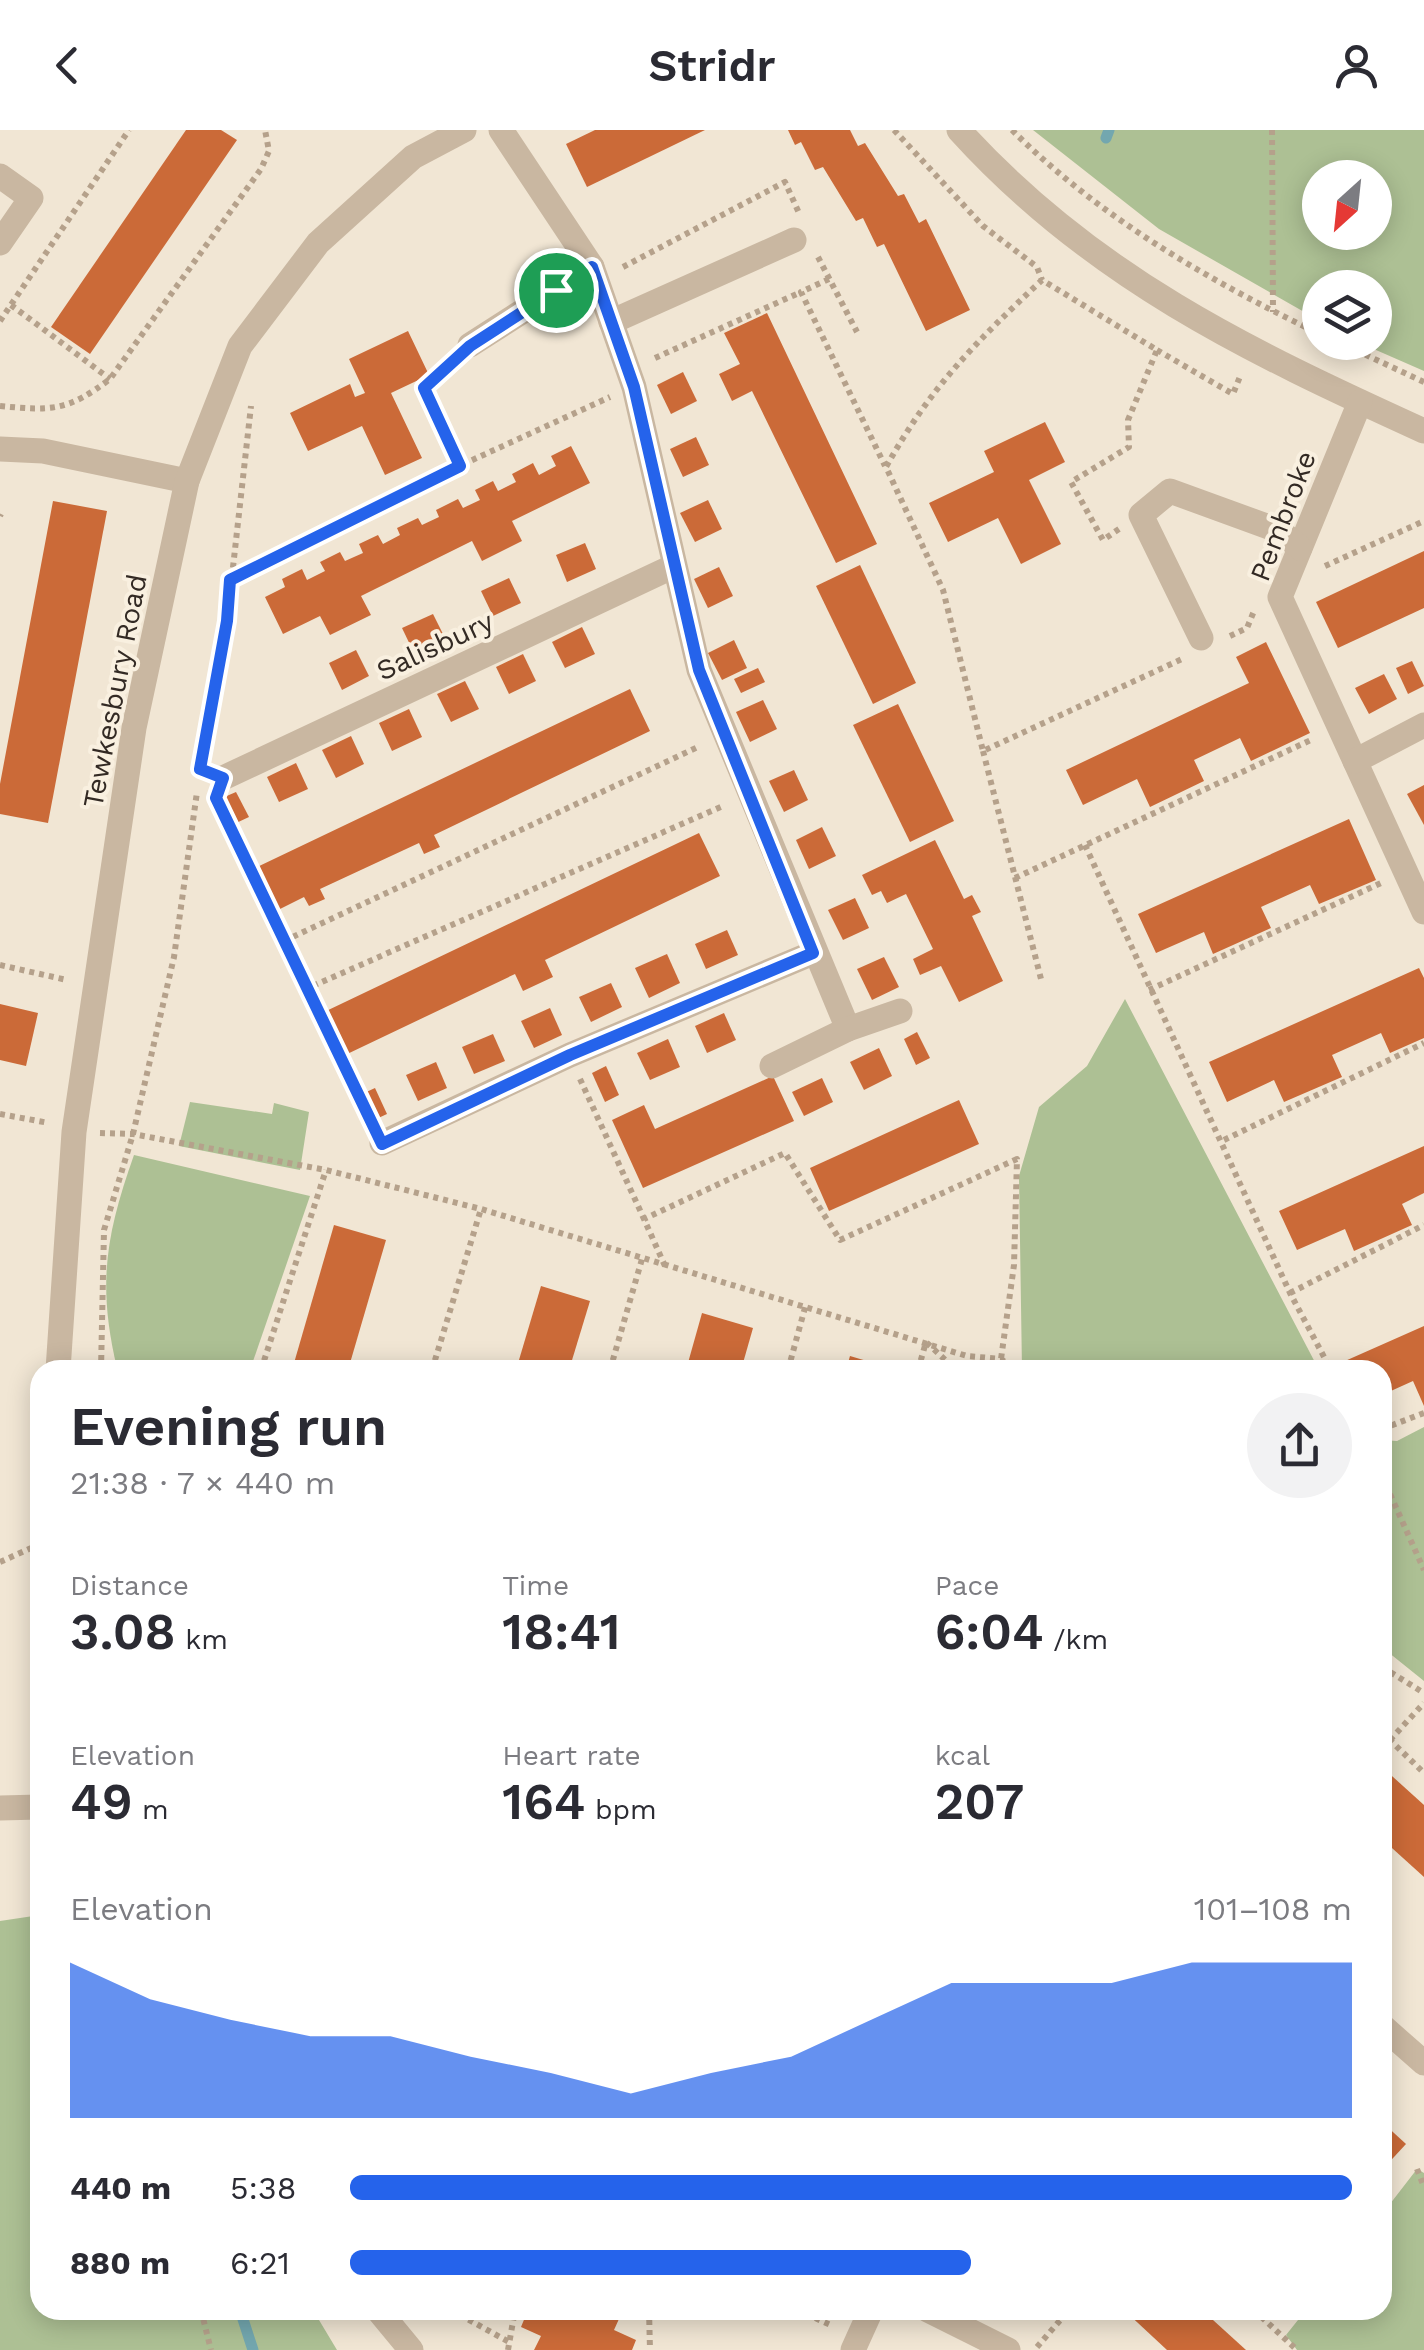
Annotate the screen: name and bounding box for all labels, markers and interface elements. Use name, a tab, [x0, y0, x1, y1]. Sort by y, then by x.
icon: back	[40, 38, 95, 93]
icon: person	[1329, 38, 1384, 93]
text: Stridr	[648, 39, 776, 92]
north arrow	[1302, 160, 1392, 250]
map controls	[1302, 160, 1392, 360]
pin	[514, 248, 599, 333]
icon: arrive	[529, 263, 584, 318]
button: layers	[1302, 270, 1392, 360]
street label: Pembroke	[1243, 446, 1323, 586]
street label: Tewkesbury Road	[76, 571, 154, 811]
street label: Salisbury	[371, 604, 499, 687]
button: share	[1247, 1393, 1352, 1498]
text: Evening run	[70, 1394, 387, 1458]
text: 21:38 · 7 × 440 m	[70, 1464, 335, 1502]
text: Distance	[70, 1569, 189, 1602]
text: Time	[502, 1569, 569, 1602]
text: Pace	[935, 1569, 999, 1602]
text: 3.08	[70, 1602, 176, 1661]
text: 18:41	[502, 1602, 621, 1661]
text: 6:04	[935, 1602, 1044, 1661]
text: km	[176, 1623, 228, 1656]
text: /km	[1044, 1623, 1108, 1656]
text: Elevation	[70, 1739, 195, 1772]
text: Heart rate	[502, 1739, 641, 1772]
text: kcal	[935, 1739, 990, 1772]
text: 49	[70, 1772, 133, 1831]
text: 164	[502, 1772, 585, 1831]
text: 207	[935, 1772, 1024, 1831]
text: m	[133, 1793, 169, 1826]
text: bpm	[585, 1793, 657, 1826]
text: Elevation	[70, 1890, 213, 1928]
text: 101–108 m	[1194, 1890, 1352, 1928]
text: 440 m	[70, 2169, 171, 2207]
text: 5:38	[230, 2169, 296, 2207]
text: 880 m	[70, 2244, 170, 2282]
text: 6:21	[230, 2244, 290, 2282]

